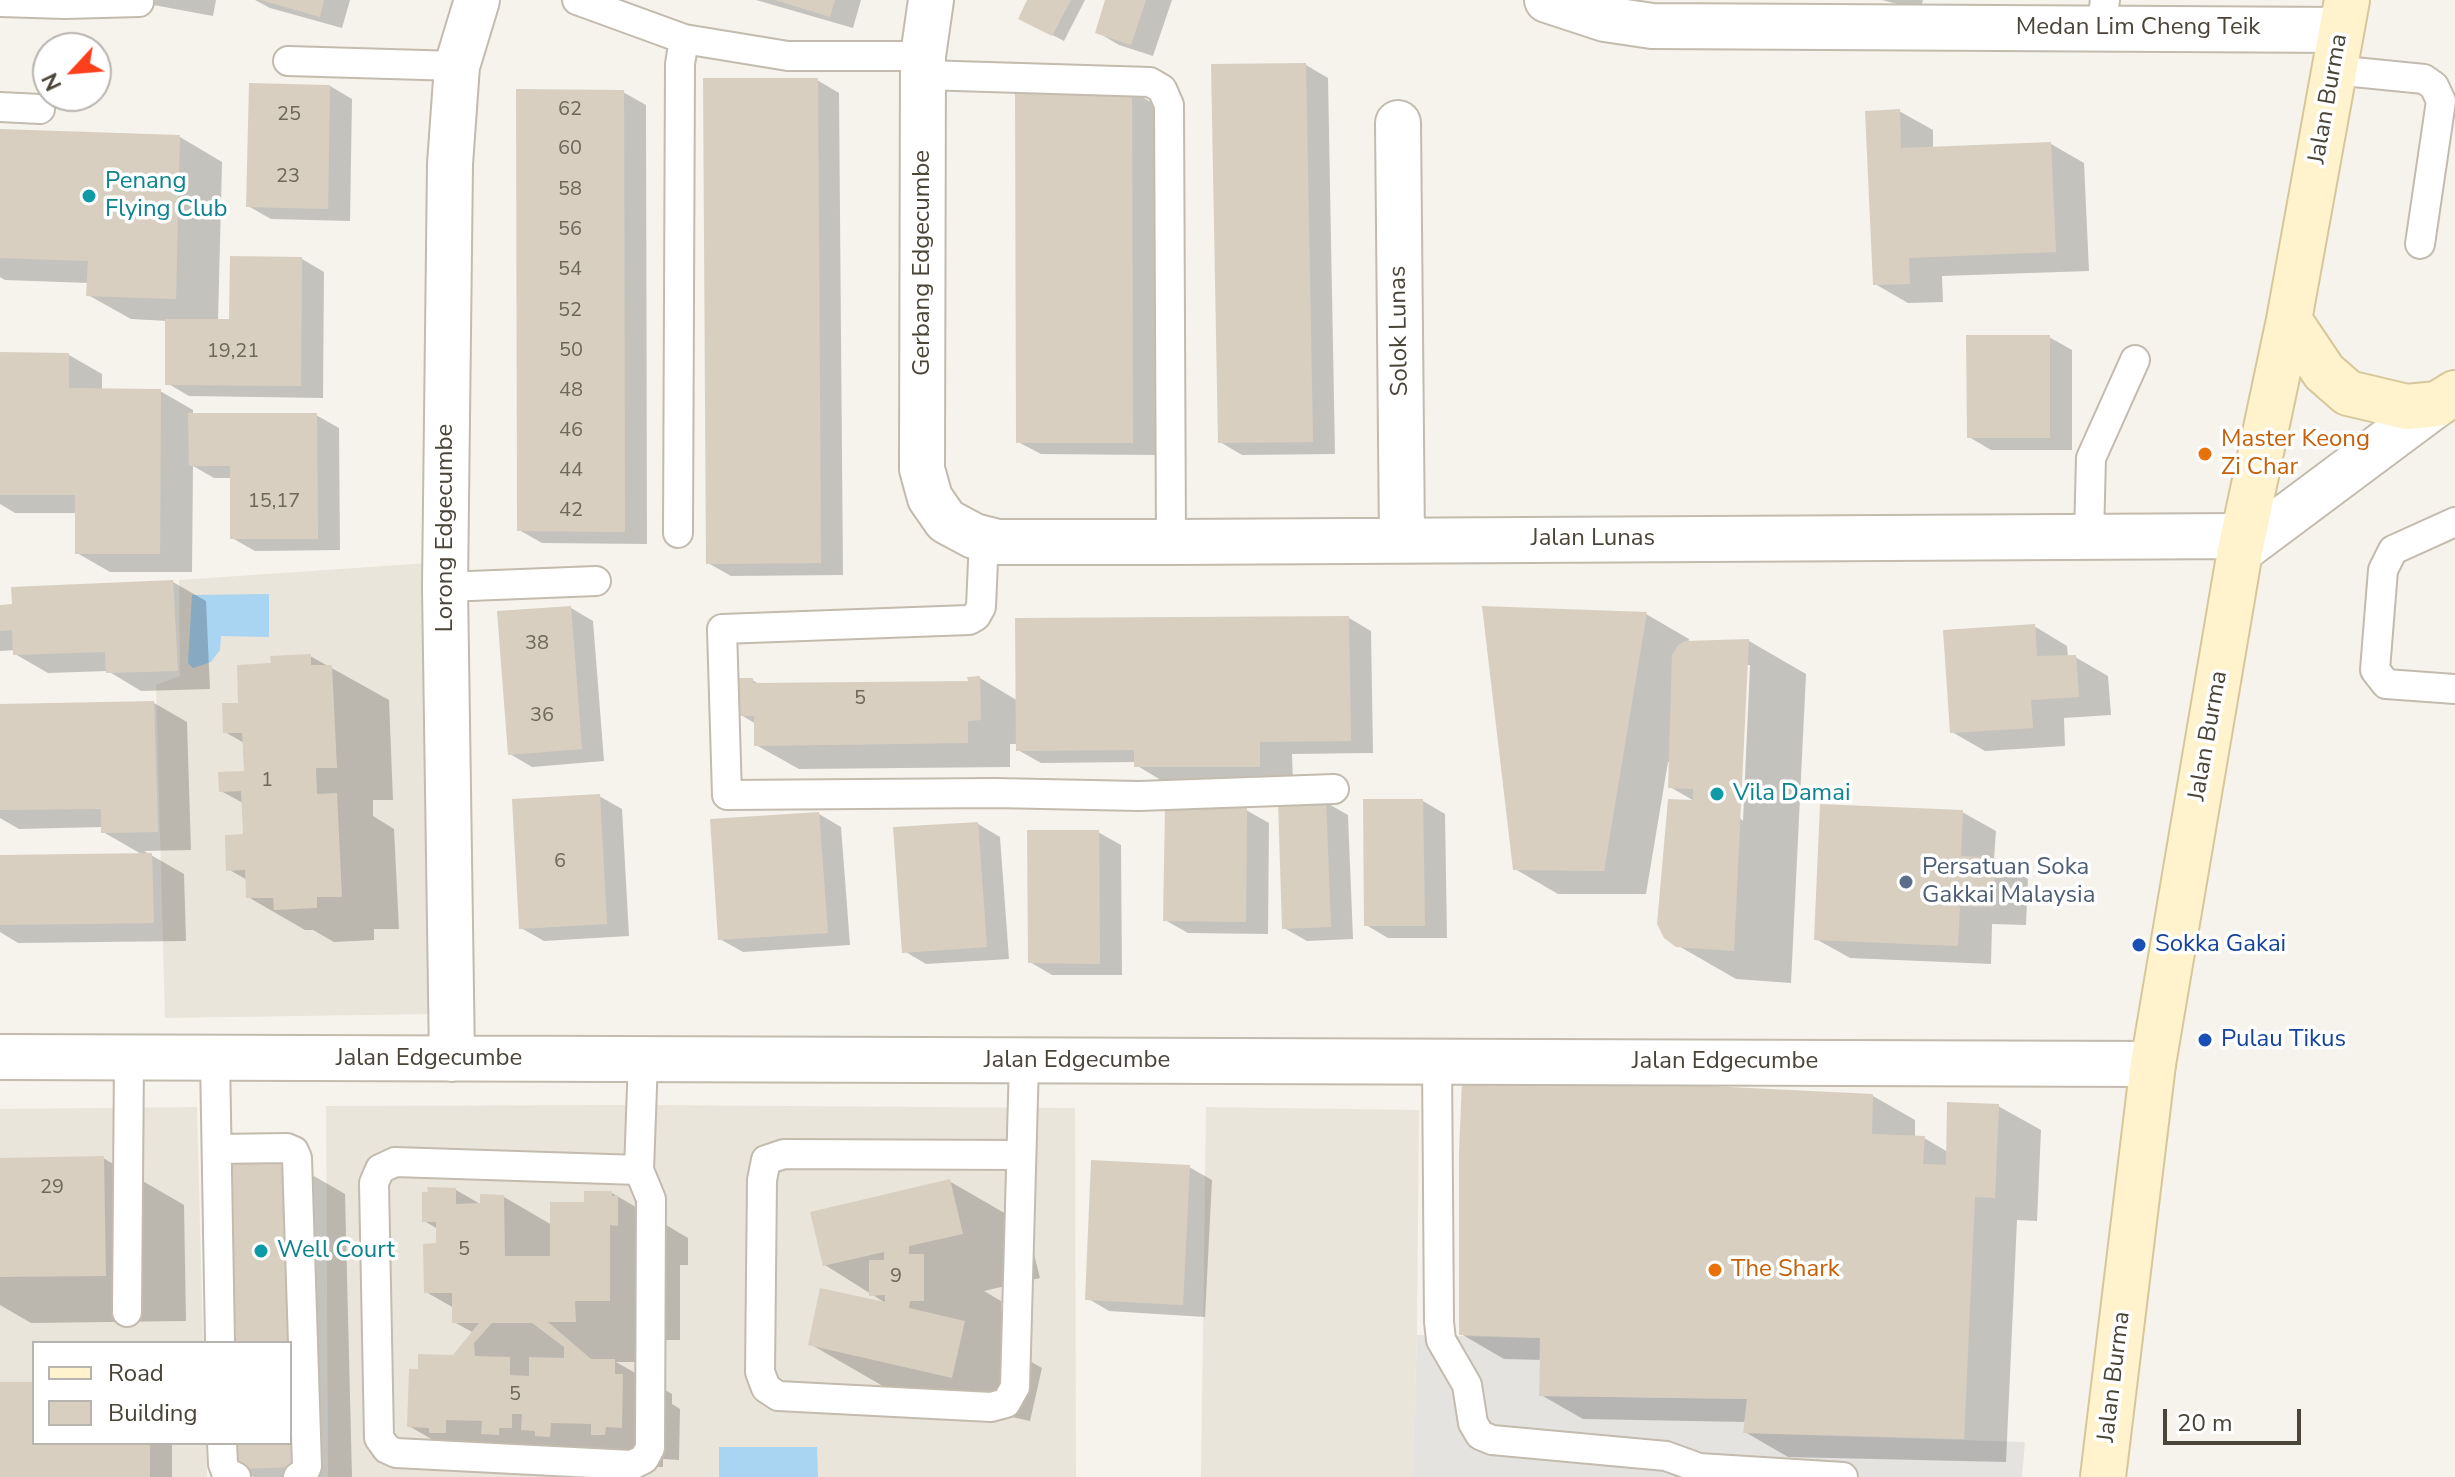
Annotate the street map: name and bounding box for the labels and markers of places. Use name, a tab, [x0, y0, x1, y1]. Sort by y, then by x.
place label: Penang Flying Club	[105, 168, 227, 224]
marker: Penang Flying Club	[80, 187, 98, 205]
place label: Master Keong Zi Char	[2221, 426, 2370, 482]
marker: Master Keong Zi Char	[2196, 445, 2214, 463]
place label: Vila Damai	[1733, 780, 1850, 808]
marker: Vila Damai	[1708, 785, 1726, 803]
place label: Persatuan Soka Gakkai Malaysia	[1922, 854, 2095, 910]
marker: Persatuan Soka Gakkai Malaysia	[1897, 873, 1915, 891]
place label: Sokka Gakai	[2155, 931, 2286, 959]
marker: Sokka Gakai	[2130, 936, 2148, 954]
place label: Pulau Tikus	[2221, 1026, 2346, 1054]
marker: Pulau Tikus	[2196, 1031, 2214, 1049]
place label: Well Court	[277, 1237, 395, 1265]
marker: Well Court	[252, 1242, 270, 1260]
place label: The Shark	[1731, 1256, 1840, 1284]
marker: The Shark	[1706, 1261, 1724, 1279]

